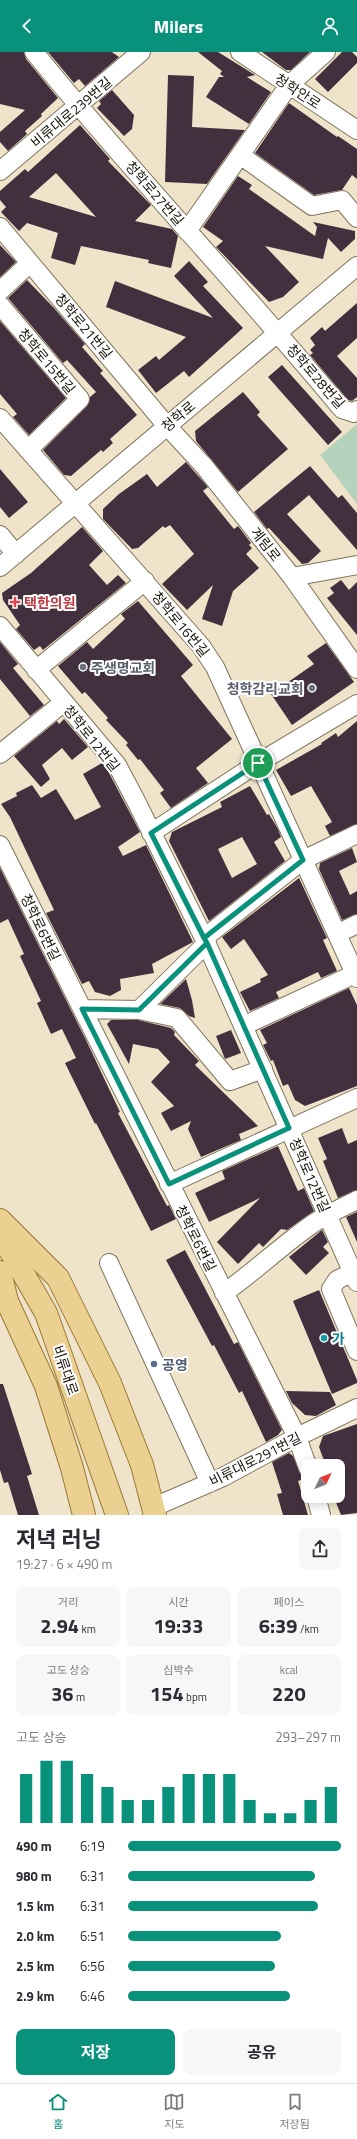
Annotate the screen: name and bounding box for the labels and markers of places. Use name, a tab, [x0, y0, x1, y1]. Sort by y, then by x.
place label: 택한의원	[24, 592, 76, 613]
marker: 택한의원	[9, 596, 21, 608]
place label: 주생명교회	[91, 657, 155, 678]
marker: 주생명교회	[78, 662, 88, 672]
place label: 청학감리교회	[227, 678, 304, 699]
marker: 청학감리교회	[307, 683, 317, 693]
pin	[241, 746, 275, 780]
place label: 가	[332, 1328, 345, 1349]
marker: 가	[319, 1333, 329, 1343]
place label: 공영	[162, 1354, 188, 1375]
marker: 공영	[149, 1359, 159, 1369]

